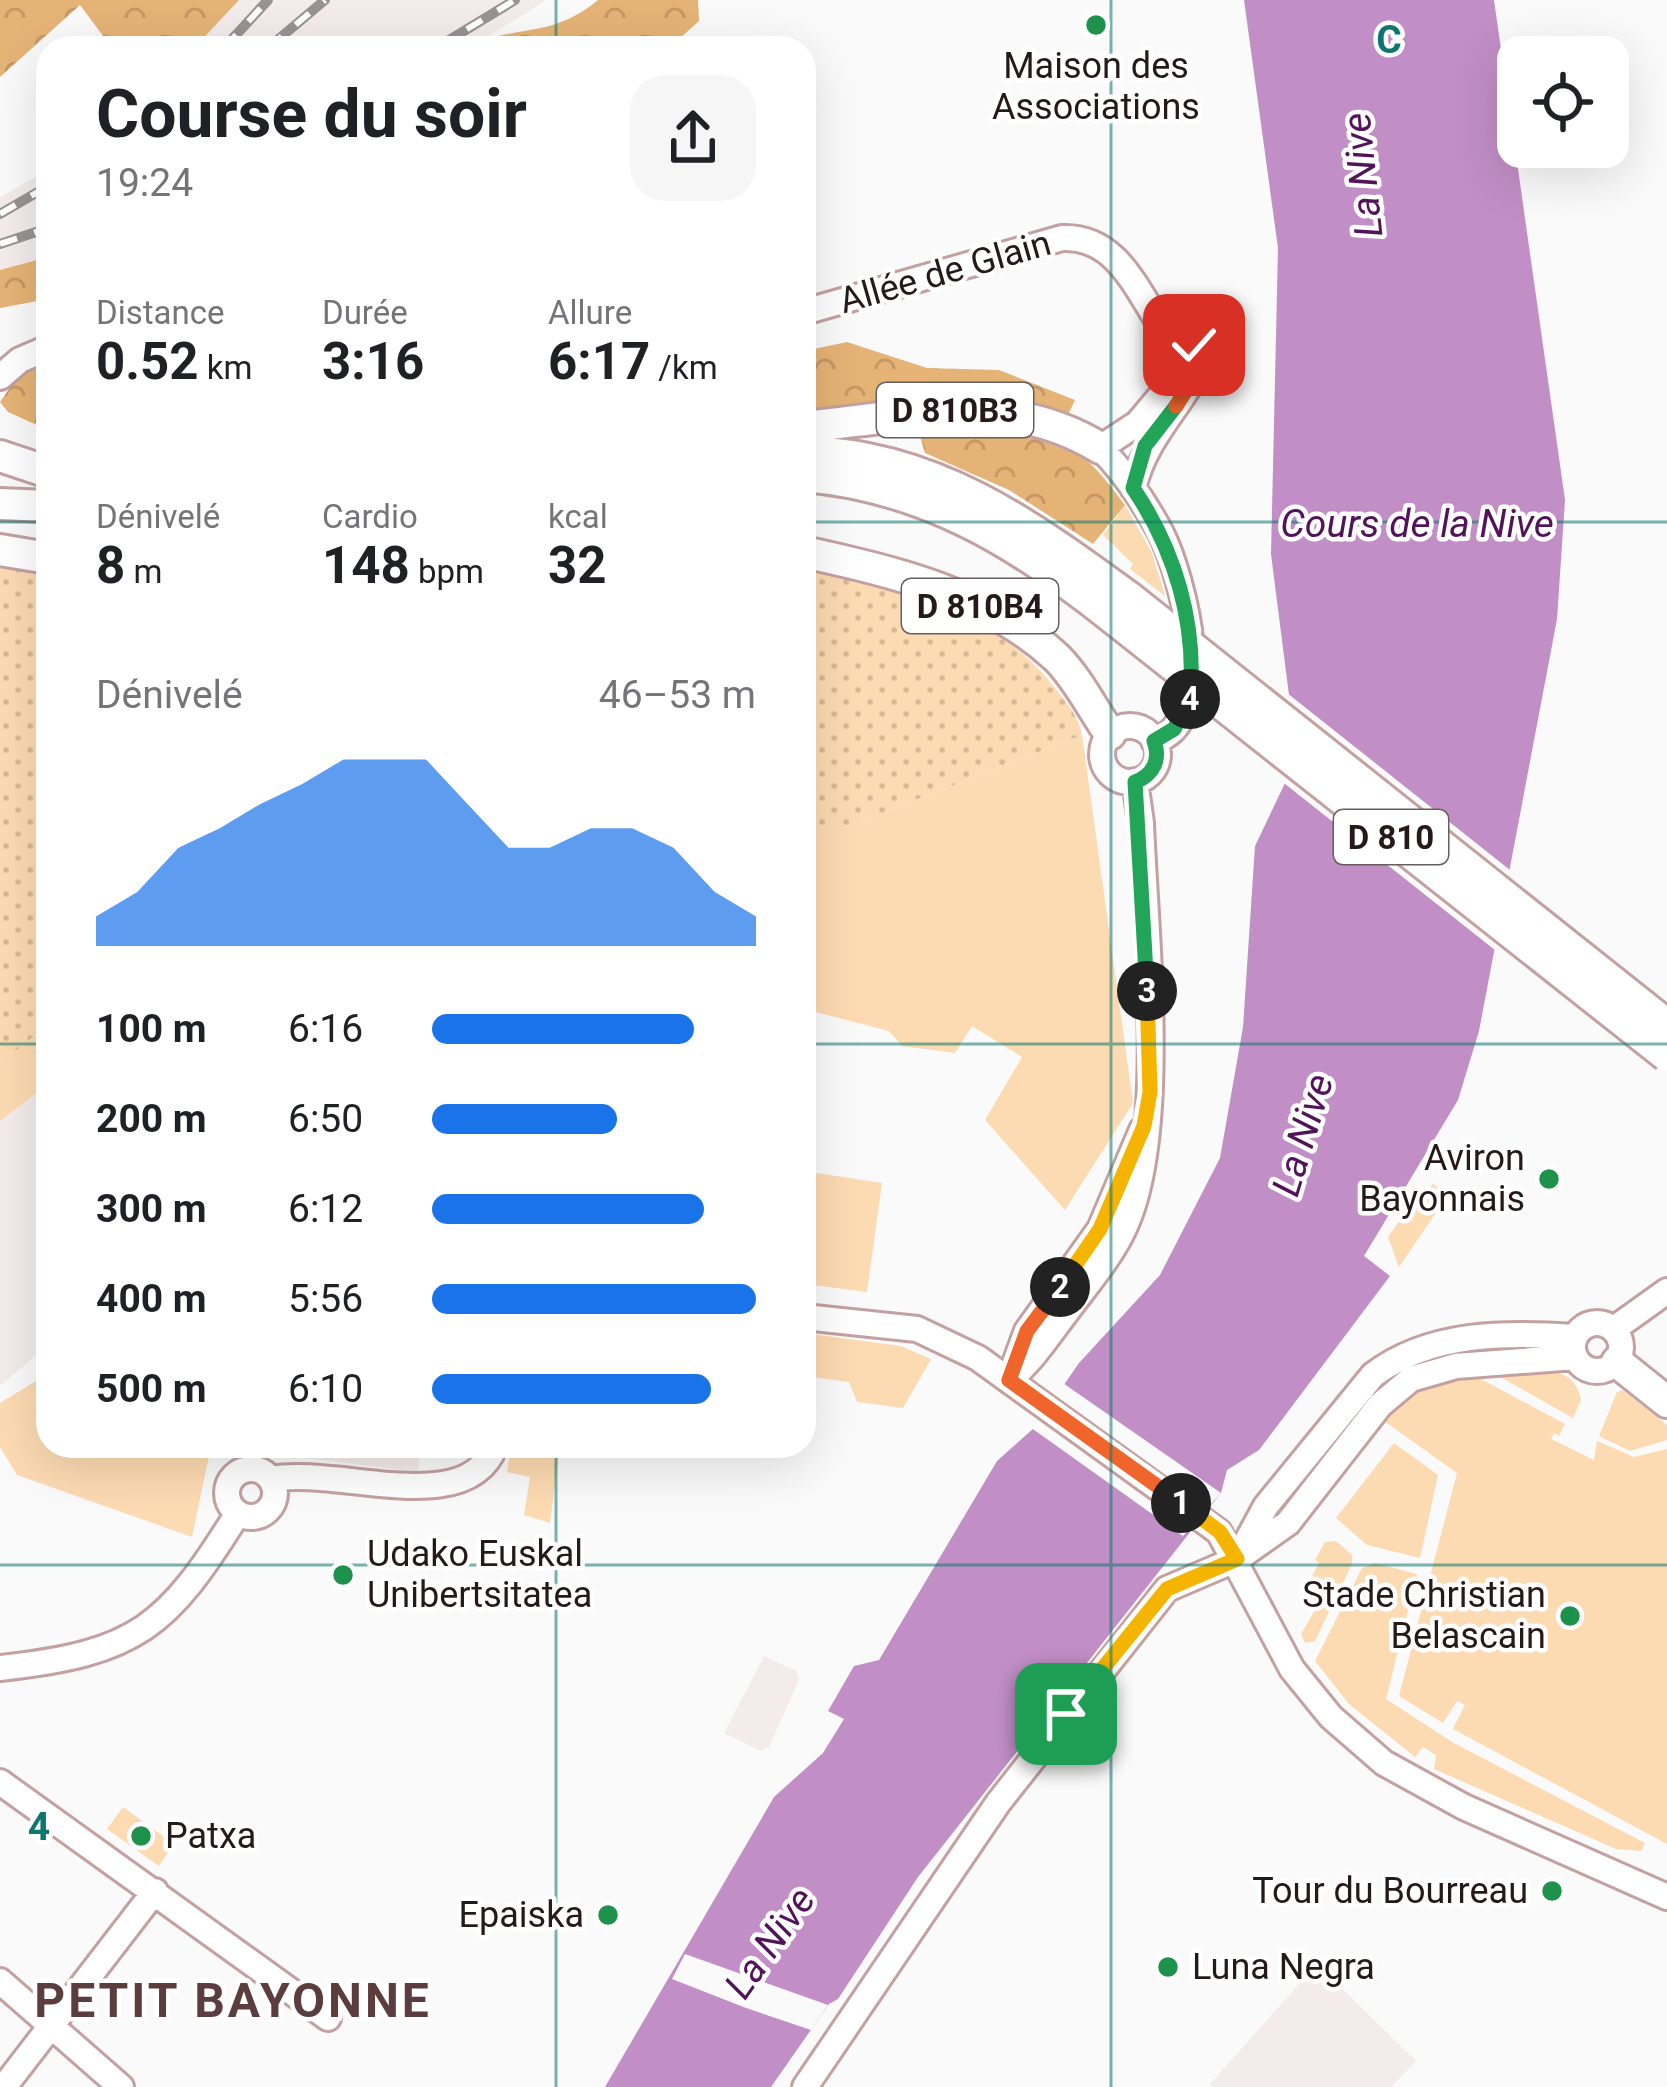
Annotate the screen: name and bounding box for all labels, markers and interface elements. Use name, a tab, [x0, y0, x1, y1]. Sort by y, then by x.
marker: Maison des Associations	[1083, 12, 1109, 38]
text: C	[1376, 17, 1402, 63]
map controls	[1497, 36, 1629, 168]
button: locate	[1497, 36, 1629, 168]
place label: Maison des Associations	[992, 45, 1200, 128]
button: share	[630, 75, 756, 201]
text: Course du soir	[96, 76, 527, 153]
water label: La Nive	[1334, 111, 1392, 239]
text: 19:24	[96, 160, 193, 206]
street label: Allée de Glain	[834, 222, 1056, 322]
text: Distance	[96, 293, 224, 332]
text: Durée	[322, 293, 408, 332]
text: Allure	[548, 293, 632, 332]
pin	[1143, 294, 1245, 396]
icon: check	[1161, 312, 1227, 378]
text: 0.52	[96, 332, 199, 391]
text: 3:16	[322, 332, 424, 391]
text: 6:17	[548, 332, 650, 391]
text: km	[199, 348, 252, 387]
text: /km	[650, 348, 718, 387]
road number: D 810B3	[877, 383, 1033, 437]
text: Dénivelé	[96, 497, 220, 536]
text: Cardio	[322, 497, 418, 536]
text: kcal	[548, 497, 608, 536]
water label: Cours de la Nive	[1280, 501, 1554, 547]
text: 8	[96, 536, 125, 595]
text: 148	[322, 536, 410, 595]
text: 32	[548, 536, 607, 595]
text: m	[125, 552, 162, 591]
text: bpm	[410, 552, 484, 591]
road number: D 810B4	[902, 579, 1058, 633]
pin: 4	[1160, 669, 1220, 729]
text: Dénivelé	[96, 672, 243, 718]
text: 46–53 m	[599, 672, 756, 718]
text: 4	[1181, 679, 1199, 718]
road number: D 810	[1334, 810, 1448, 864]
pin: 3	[1117, 961, 1177, 1021]
text: 3	[1138, 971, 1156, 1010]
text: 100 m	[96, 1006, 207, 1052]
text: 6:16	[288, 1006, 363, 1052]
water label: La Nive	[1263, 1069, 1343, 1201]
text: 200 m	[96, 1096, 207, 1142]
text: 6:50	[288, 1096, 363, 1142]
place label: Aviron Bayonnais	[1359, 1137, 1525, 1220]
marker: Aviron Bayonnais	[1536, 1166, 1562, 1192]
text: 300 m	[96, 1186, 207, 1232]
text: 6:12	[288, 1186, 363, 1232]
pin: 2	[1030, 1257, 1090, 1317]
text: 2	[1051, 1267, 1069, 1306]
text: 400 m	[96, 1276, 207, 1322]
text: 5:56	[288, 1276, 363, 1322]
text: 500 m	[96, 1366, 207, 1412]
text: 6:10	[288, 1366, 363, 1412]
pin: 1	[1151, 1473, 1211, 1533]
text: 1	[1172, 1483, 1190, 1522]
place label: Udako Euskal Unibertsitatea	[367, 1533, 592, 1616]
marker: Udako Euskal Unibertsitatea	[330, 1562, 356, 1588]
place label: Stade Christian Belascain	[1302, 1574, 1546, 1657]
marker: Stade Christian Belascain	[1557, 1603, 1583, 1629]
pin	[1015, 1663, 1117, 1765]
icon: arrive	[1033, 1681, 1099, 1747]
text: 4	[28, 1804, 50, 1850]
place label: Patxa	[165, 1815, 256, 1857]
marker: Patxa	[128, 1823, 154, 1849]
place label: Tour du Bourreau	[1252, 1870, 1528, 1912]
marker: Tour du Bourreau	[1539, 1878, 1565, 1904]
water label: La Nive	[715, 1879, 825, 2007]
place label: Epaiska	[459, 1894, 584, 1936]
marker: Epaiska	[595, 1902, 621, 1928]
place label: Luna Negra	[1192, 1946, 1375, 1988]
marker: Luna Negra	[1155, 1954, 1181, 1980]
district label: PETIT BAYONNE	[34, 1972, 432, 2029]

